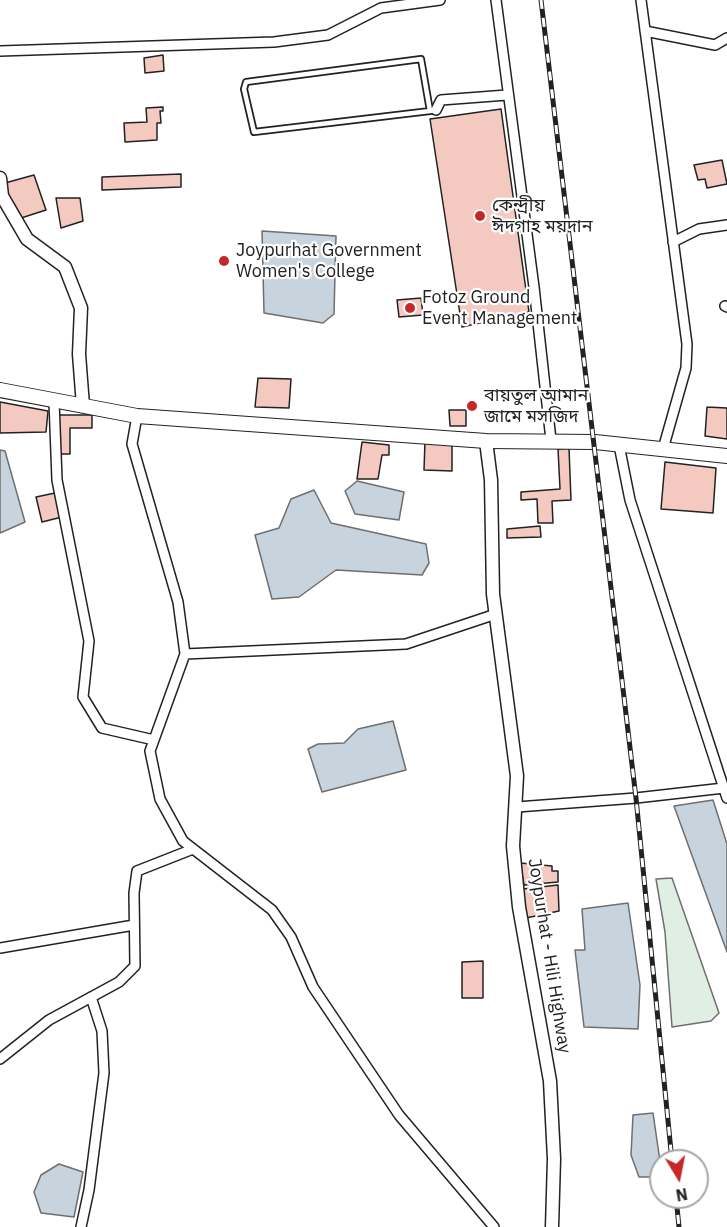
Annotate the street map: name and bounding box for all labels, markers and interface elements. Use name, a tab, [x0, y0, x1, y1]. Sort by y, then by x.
place label: কেন্দ্রীয় ঈদগাহ ময়দান	[492, 195, 592, 238]
marker: কেন্দ্রীয় ঈদগাহ ময়দান	[473, 209, 487, 223]
place label: Joypurhat Government Women's College	[236, 240, 422, 282]
marker: Joypurhat Government Women's College	[217, 254, 231, 268]
place label: Fotoz Ground Event Management	[422, 287, 577, 330]
marker: Fotoz Ground Event Management	[403, 301, 417, 315]
place label: বায়তুল আমান জামে মসজিদ	[484, 385, 588, 428]
marker: বায়তুল আমান জামে মসজিদ	[465, 399, 479, 413]
street label: Joypurhat - Hili Highway	[523, 857, 575, 1055]
north arrow	[649, 1149, 709, 1209]
text: N	[674, 1184, 689, 1206]

